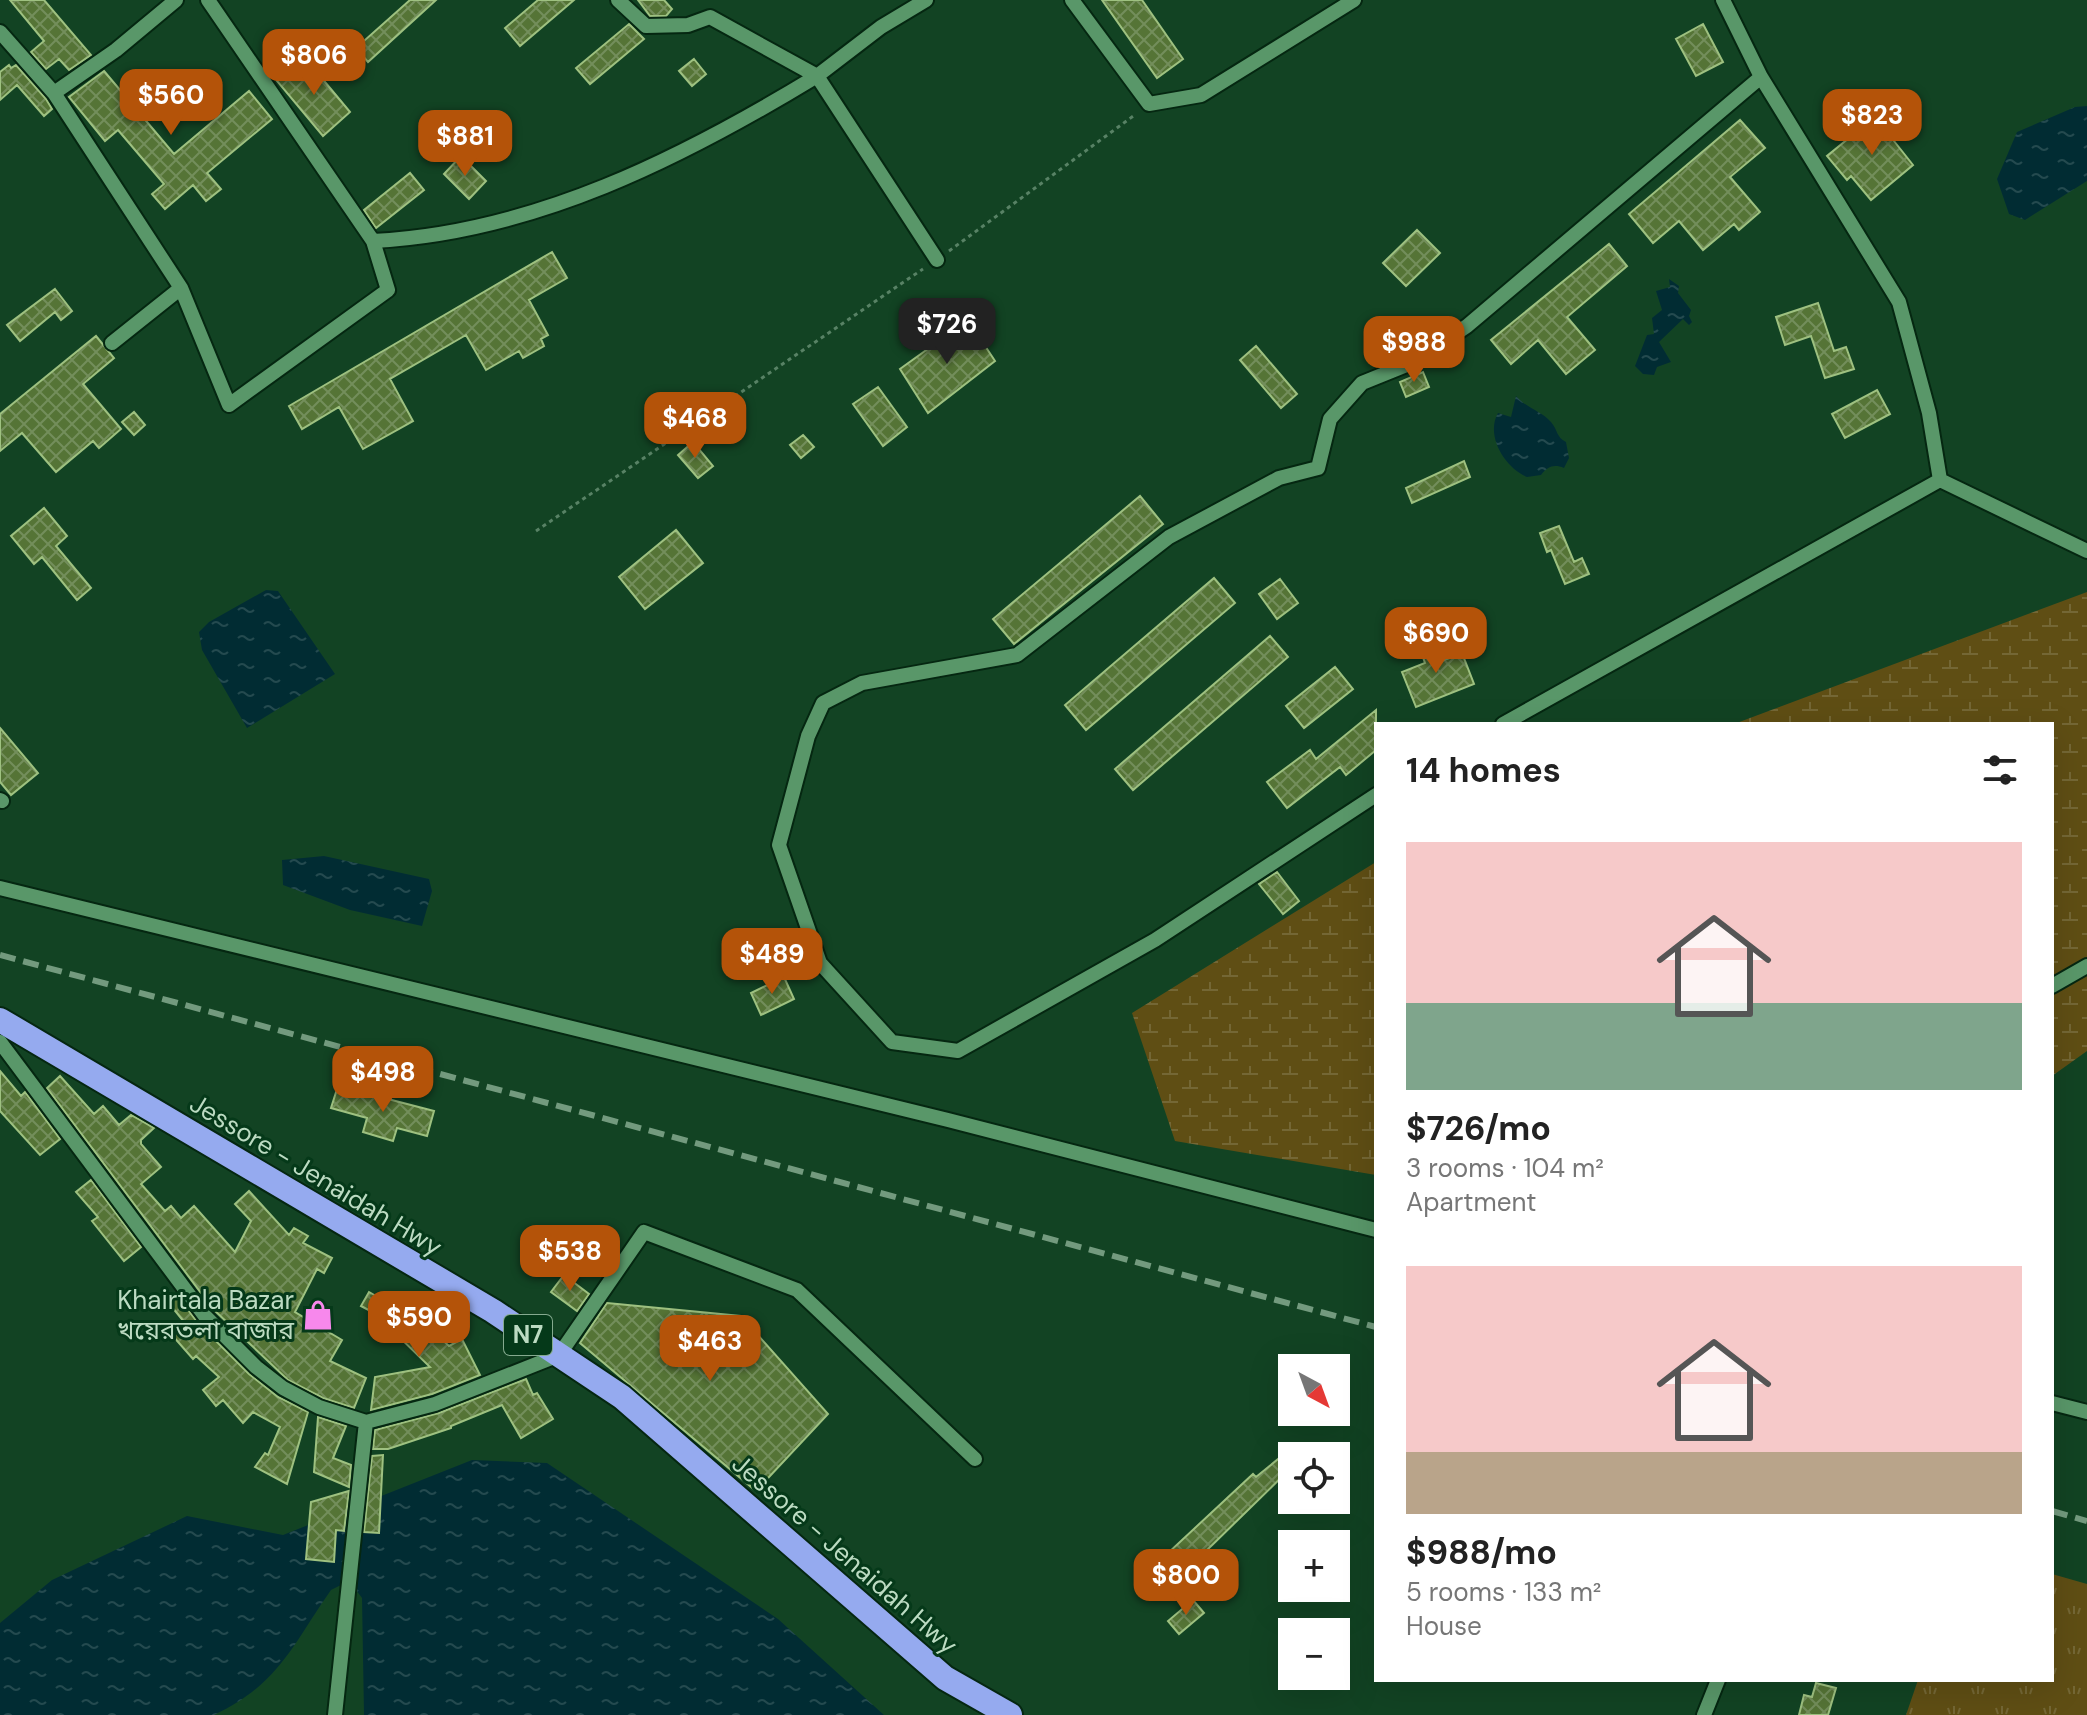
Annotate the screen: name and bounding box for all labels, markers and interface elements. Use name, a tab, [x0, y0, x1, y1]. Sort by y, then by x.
pin: $806	[267, 29, 361, 97]
text: $806	[281, 38, 347, 72]
pin: $560	[124, 69, 218, 137]
text: $560	[138, 78, 204, 112]
pin: $823	[1825, 89, 1919, 157]
text: $823	[1841, 98, 1903, 132]
pin: $881	[418, 110, 512, 178]
text: $881	[436, 119, 494, 153]
pin: $726	[900, 298, 994, 366]
text: $726	[917, 307, 977, 341]
pin: $988	[1367, 316, 1461, 384]
text: $988	[1382, 325, 1446, 359]
pin: $468	[648, 392, 742, 460]
text: $468	[662, 401, 728, 435]
pin: $690	[1389, 607, 1483, 675]
text: $690	[1403, 616, 1469, 650]
text: 14 homes	[1406, 748, 1561, 793]
icon: filters	[1978, 748, 2022, 792]
icon: home	[1642, 894, 1786, 1038]
pin: $489	[725, 928, 819, 996]
text: $489	[740, 937, 804, 971]
pin: $498	[336, 1046, 430, 1114]
text: $498	[350, 1055, 416, 1089]
street label: Jessore - Jenaidah Hwy	[184, 1086, 448, 1264]
text: $726/mo	[1406, 1106, 1551, 1151]
text: 3 rooms · 104 m²	[1406, 1151, 1604, 1185]
text: Apartment	[1406, 1185, 1537, 1219]
pin: $538	[523, 1225, 617, 1293]
text: $538	[538, 1234, 602, 1268]
place label: Khairtala Bazar খয়েরতলা বাজার	[117, 1283, 294, 1347]
pin: $590	[372, 1291, 466, 1359]
shop icon: Khairtala Bazar খয়েরতলা বাজার	[301, 1298, 335, 1332]
text: $590	[386, 1300, 452, 1334]
road number: N7	[504, 1315, 552, 1355]
pin: $463	[663, 1315, 757, 1383]
icon: home	[1642, 1318, 1786, 1462]
text: $463	[678, 1324, 742, 1358]
north arrow	[1278, 1354, 1350, 1426]
map controls	[1278, 1354, 1350, 1690]
button: locate	[1278, 1442, 1350, 1514]
street label: Jessore - Jenaidah Hwy	[725, 1447, 965, 1661]
button: +	[1278, 1530, 1350, 1602]
text: $988/mo	[1406, 1530, 1557, 1575]
pin: $800	[1139, 1549, 1233, 1617]
text: $800	[1152, 1558, 1220, 1592]
text: 5 rooms · 133 m²	[1406, 1575, 1601, 1609]
text: House	[1406, 1609, 1482, 1643]
button: −	[1278, 1618, 1350, 1690]

